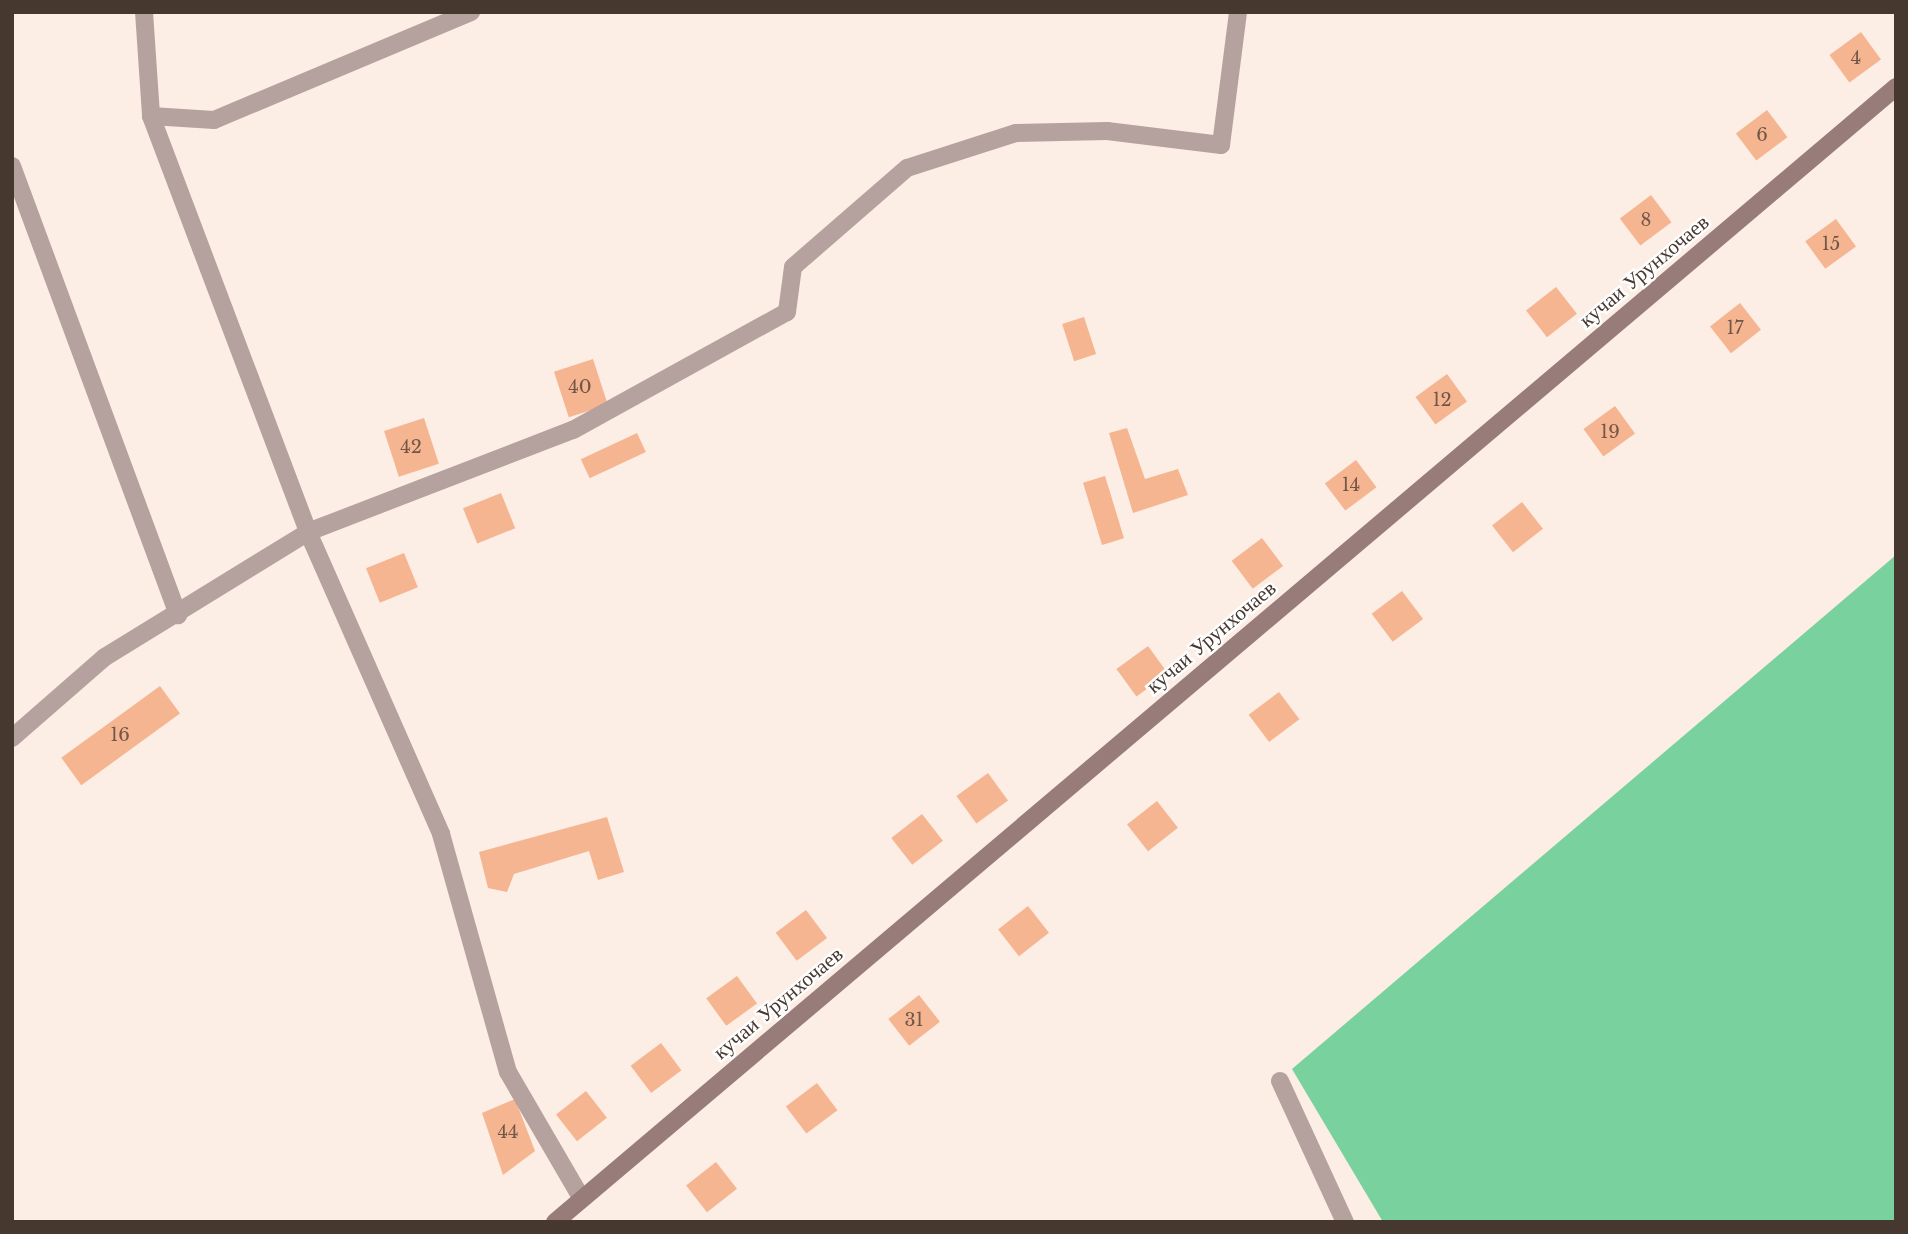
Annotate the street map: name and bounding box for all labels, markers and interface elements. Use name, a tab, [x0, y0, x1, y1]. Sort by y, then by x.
house number: 4	[1851, 47, 1861, 69]
house number: 6	[1756, 124, 1768, 146]
house number: 8	[1641, 209, 1651, 231]
street label: кучаи Урунхочаев	[1574, 210, 1714, 332]
house number: 15	[1822, 233, 1840, 255]
house number: 17	[1726, 317, 1744, 339]
house number: 40	[568, 376, 592, 398]
house number: 12	[1432, 389, 1452, 411]
house number: 19	[1600, 421, 1620, 443]
house number: 42	[400, 436, 422, 458]
house number: 14	[1342, 474, 1360, 496]
street label: кучаи Урунхочаев	[1141, 576, 1281, 698]
house number: 16	[110, 724, 130, 746]
street label: кучаи Урунхочаев	[708, 942, 848, 1064]
house number: 31	[904, 1009, 924, 1031]
house number: 44	[497, 1121, 519, 1143]

